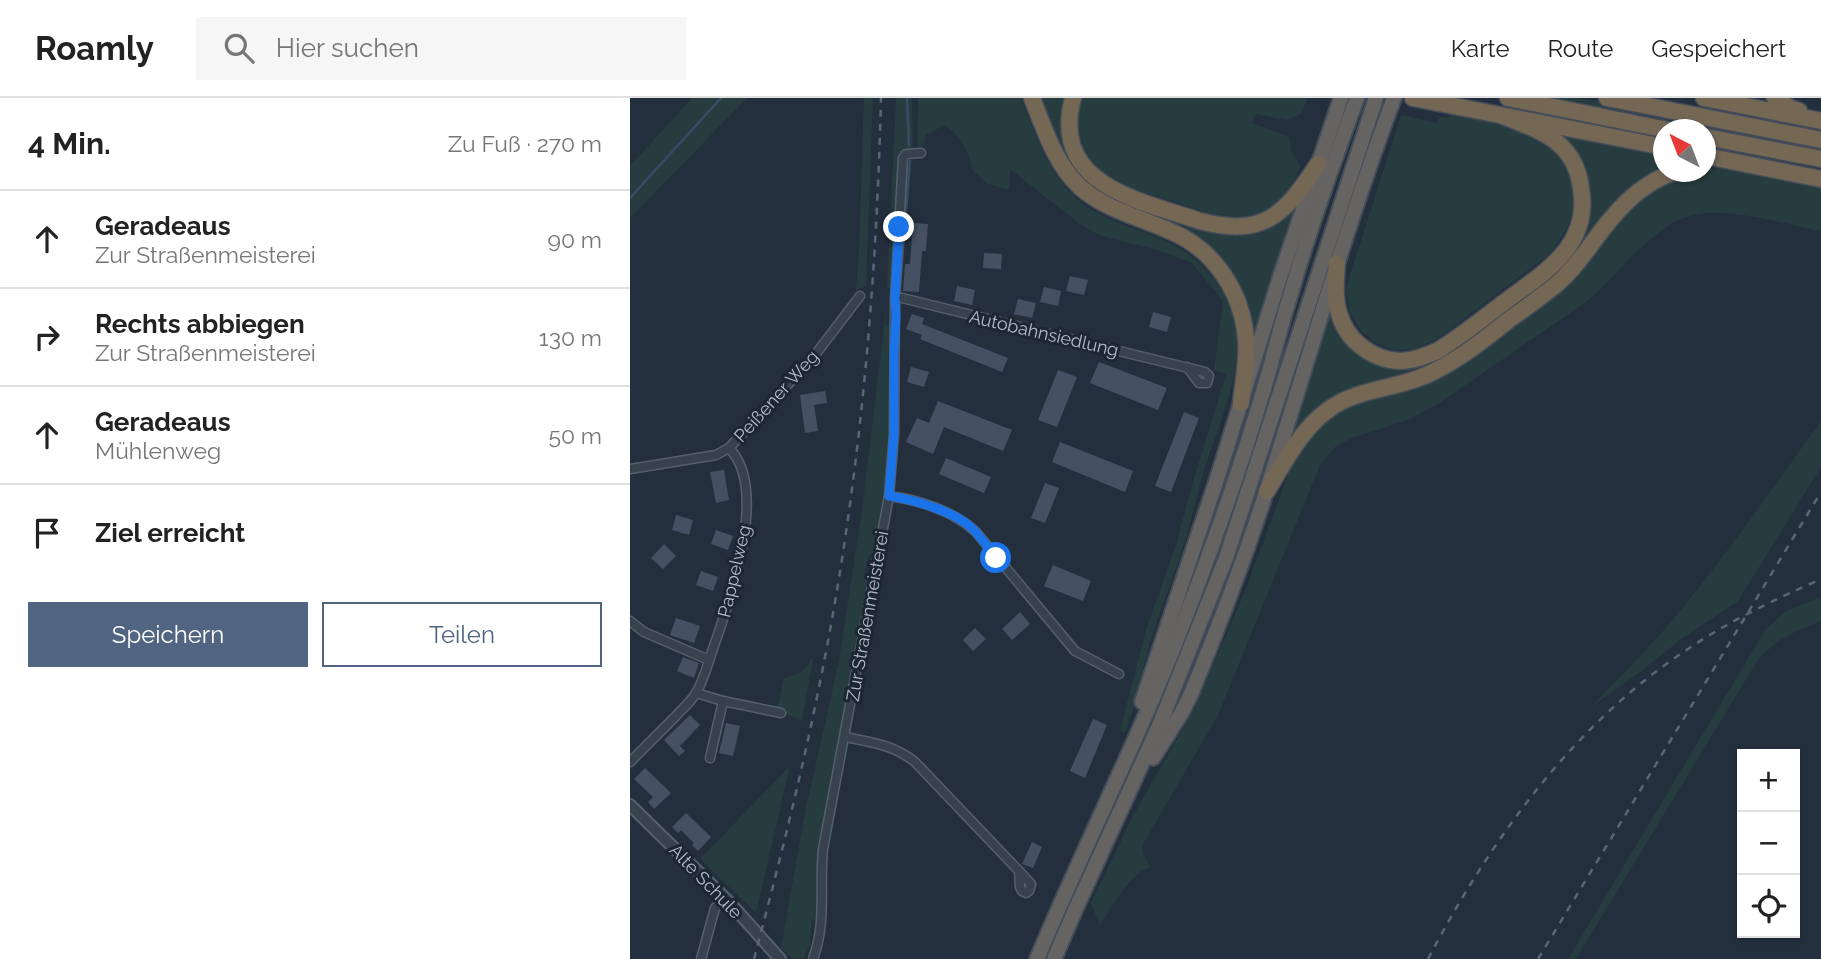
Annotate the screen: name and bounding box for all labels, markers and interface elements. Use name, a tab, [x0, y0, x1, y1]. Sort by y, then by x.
search box	[196, 17, 686, 80]
text: Roamly	[35, 29, 154, 68]
icon: search	[220, 29, 258, 67]
text: Hier suchen	[276, 33, 419, 63]
text: Karte	[1451, 34, 1510, 63]
text: Route	[1548, 34, 1613, 63]
text: Gespeichert	[1651, 34, 1786, 63]
north arrow	[1653, 119, 1716, 182]
text: 4 Min.	[28, 126, 111, 161]
text: Zu Fuß · 270 m	[448, 130, 602, 157]
text: Geradeaus	[95, 211, 231, 241]
route end	[883, 211, 914, 242]
icon: ahead	[28, 220, 66, 258]
text: 90 m	[547, 226, 602, 253]
text: Zur Straßenmeisterei	[95, 241, 316, 268]
street label: Autobahnsiedlung	[967, 306, 1121, 360]
text: Rechts abbiegen	[95, 309, 305, 339]
icon: right	[28, 318, 66, 356]
text: 130 m	[539, 324, 602, 351]
text: Zur Straßenmeisterei	[95, 339, 316, 366]
street label: Peißener Weg	[729, 346, 823, 446]
text: Geradeaus	[95, 407, 231, 437]
icon: ahead	[28, 416, 66, 454]
text: 50 m	[548, 422, 602, 449]
text: Mühlenweg	[95, 437, 221, 464]
icon: arrive	[28, 514, 66, 552]
text: Ziel erreicht	[95, 518, 245, 548]
street label: Pappelweg	[713, 523, 755, 619]
street label: Zur Straßenmeisterei	[842, 529, 892, 703]
route start	[980, 542, 1011, 573]
button: Speichern	[28, 602, 308, 667]
button: Teilen	[322, 602, 602, 667]
map controls	[1737, 749, 1800, 938]
button: +	[1737, 749, 1800, 812]
button: −	[1737, 812, 1800, 875]
street label: Alte Schule	[665, 839, 747, 923]
button: locate	[1737, 875, 1800, 938]

